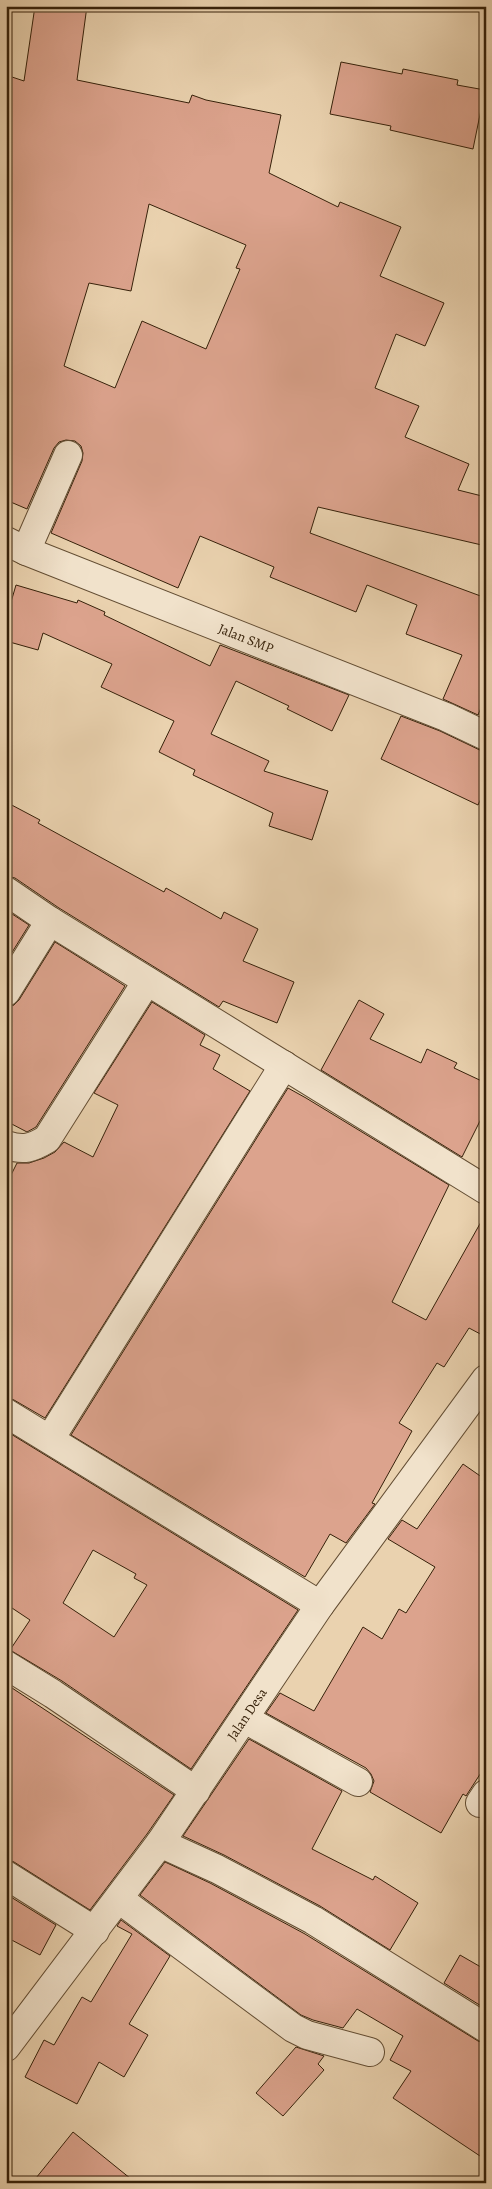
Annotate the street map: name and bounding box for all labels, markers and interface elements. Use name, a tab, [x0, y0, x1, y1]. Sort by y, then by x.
street label: Jalan SMP	[215, 619, 277, 658]
street label: Jalan Desa	[223, 1684, 272, 1744]

